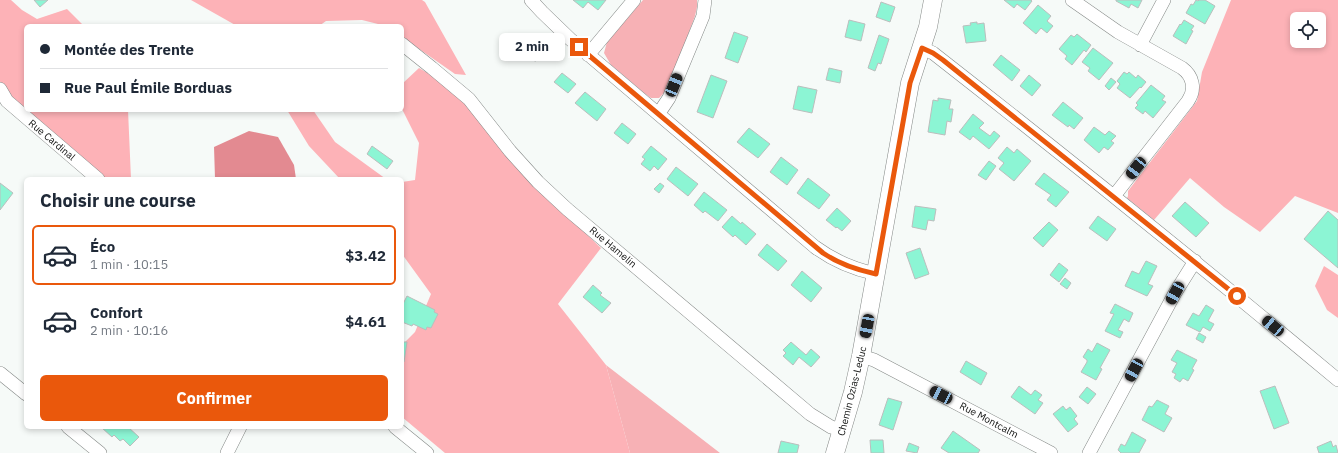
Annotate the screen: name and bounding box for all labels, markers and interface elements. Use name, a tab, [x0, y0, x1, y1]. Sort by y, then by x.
map controls	[1290, 12, 1326, 48]
button: locate	[1290, 12, 1326, 48]
callout: 2 min	[499, 33, 565, 61]
text: 2 min	[515, 38, 549, 55]
route end	[570, 38, 588, 56]
text: Montée des Trente	[64, 40, 194, 59]
car	[664, 72, 684, 98]
text: Rue Paul Émile Borduas	[64, 78, 232, 97]
street label: Rue Cardinal	[26, 117, 78, 164]
car	[1124, 155, 1148, 181]
text: Choisir une course	[40, 189, 196, 212]
street label: Rue Hamelin	[587, 224, 639, 270]
icon: car	[42, 237, 78, 273]
text: Éco	[90, 237, 115, 256]
text: $3.42	[345, 246, 386, 265]
text: 1 min · 10:15	[90, 256, 168, 273]
car	[1164, 280, 1186, 306]
route start	[1228, 287, 1246, 305]
icon: car	[42, 303, 78, 339]
text: Confort	[90, 303, 143, 322]
text: $4.61	[345, 312, 386, 331]
car	[859, 313, 875, 339]
car	[1260, 314, 1286, 338]
text: 2 min · 10:16	[90, 322, 168, 339]
street label: Chemin Ozias-Leduc	[835, 345, 869, 437]
car	[1123, 357, 1145, 383]
button: Confirmer	[40, 375, 388, 421]
car	[928, 384, 954, 406]
street label: Rue Montcalm	[957, 399, 1021, 441]

